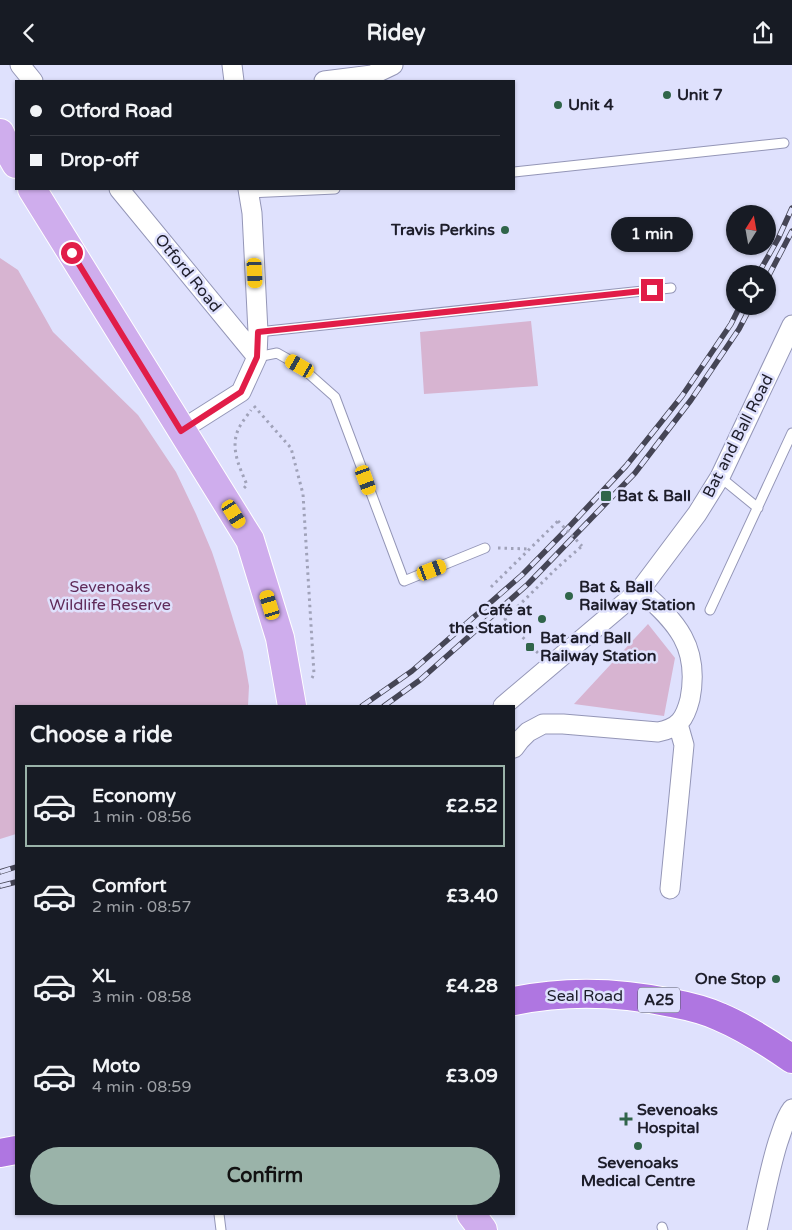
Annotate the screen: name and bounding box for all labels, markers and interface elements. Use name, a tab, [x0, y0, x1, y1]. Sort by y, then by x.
icon: back	[15, 19, 43, 47]
icon: share	[749, 19, 777, 47]
text: Ridey	[366, 20, 426, 46]
place label: Unit 7	[677, 85, 723, 105]
marker: Unit 7	[661, 89, 673, 101]
place label: Unit 4	[568, 95, 614, 115]
marker: Unit 4	[552, 99, 564, 111]
text: Otford Road	[60, 100, 173, 122]
text: Drop-off	[60, 149, 139, 171]
north arrow	[726, 205, 776, 255]
map controls	[726, 205, 776, 315]
callout: 1 min	[611, 217, 693, 253]
place label: Travis Perkins	[390, 220, 495, 240]
marker: Travis Perkins	[499, 224, 511, 236]
text: 1 min	[631, 224, 673, 244]
street label: Otford Road	[150, 230, 226, 316]
route start	[61, 242, 83, 264]
car	[246, 258, 263, 288]
button: locate	[726, 265, 776, 315]
route end	[641, 279, 663, 301]
car	[283, 352, 316, 380]
street label: Bat and Ball Road	[698, 371, 778, 501]
car	[353, 463, 378, 497]
place label: Bat & Ball	[617, 486, 691, 506]
marker: Bat & Ball	[599, 489, 613, 503]
car	[219, 497, 248, 531]
car	[415, 558, 448, 582]
park label: Sevenoaks Wildlife Reserve	[49, 577, 171, 615]
place label: Bat & Ball Railway Station	[579, 577, 696, 615]
car	[258, 588, 281, 622]
marker: Bat & Ball Railway Station	[563, 590, 575, 602]
place label: Café at the Station	[448, 600, 533, 638]
marker: Café at the Station	[536, 613, 548, 625]
place label: Bat and Ball Railway Station	[540, 628, 657, 666]
marker: Bat and Ball Railway Station	[524, 641, 536, 653]
text: Choose a ride	[30, 722, 173, 748]
icon: car	[32, 784, 77, 829]
text: Economy	[92, 785, 176, 807]
text: £2.52	[446, 795, 498, 817]
text: 1 min · 08:56	[92, 807, 191, 827]
icon: car	[32, 874, 77, 919]
text: Comfort	[92, 875, 166, 897]
text: £3.40	[446, 885, 498, 907]
text: 2 min · 08:57	[92, 897, 191, 917]
icon: car	[32, 964, 77, 1009]
text: XL	[92, 965, 116, 987]
place label: One Stop	[695, 969, 766, 989]
marker: One Stop	[770, 973, 782, 985]
text: £4.28	[446, 975, 498, 997]
street label: Seal Road	[547, 986, 623, 1006]
text: 3 min · 08:58	[92, 987, 191, 1007]
road number: A25	[638, 987, 680, 1013]
icon: car	[32, 1054, 77, 1099]
text: Moto	[92, 1055, 140, 1077]
text: £3.09	[446, 1065, 498, 1087]
text: 4 min · 08:59	[92, 1077, 191, 1097]
place label: Sevenoaks Hospital	[637, 1100, 718, 1138]
marker: Sevenoaks Hospital	[619, 1112, 633, 1126]
marker: Sevenoaks Medical Centre	[632, 1140, 644, 1152]
button: Confirm	[30, 1147, 500, 1205]
place label: Sevenoaks Medical Centre	[581, 1153, 695, 1191]

